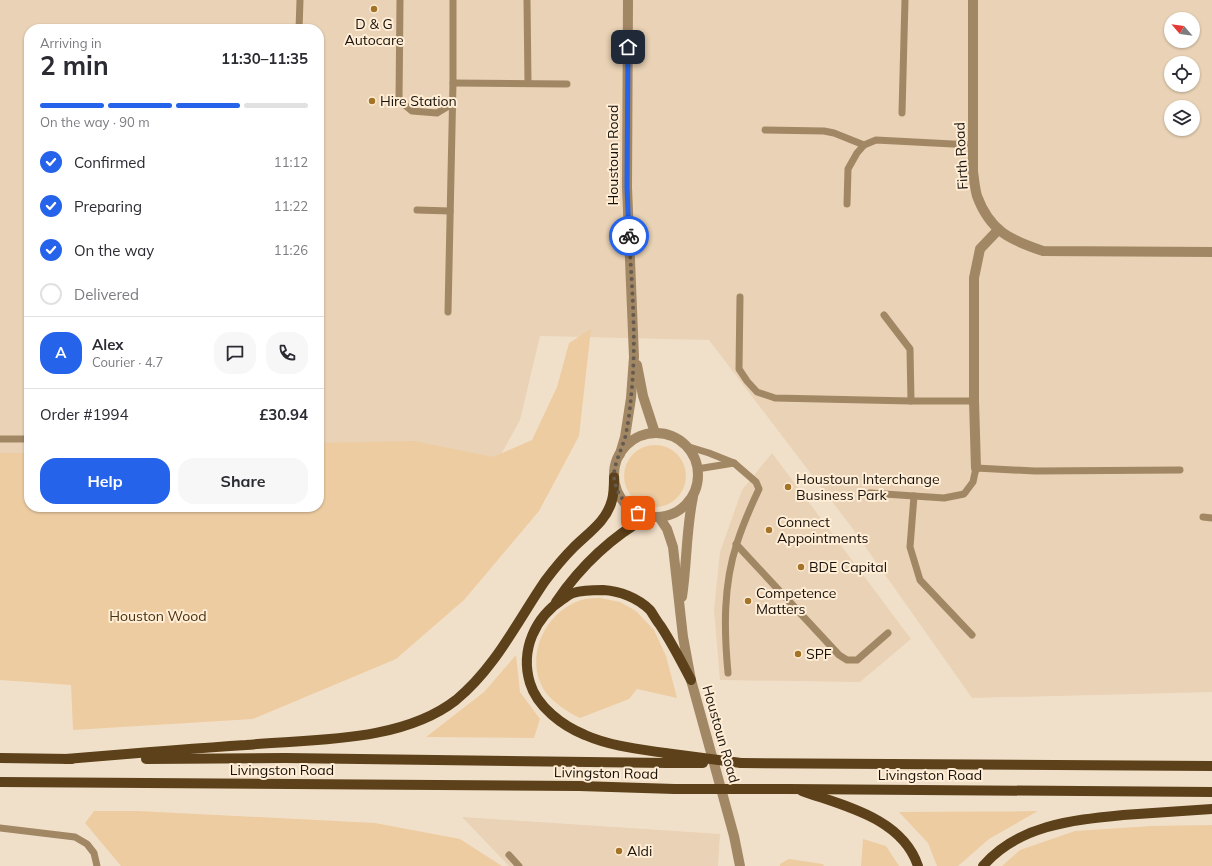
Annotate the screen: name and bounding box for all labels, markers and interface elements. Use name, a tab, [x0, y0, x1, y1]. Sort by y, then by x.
marker: D & G Autocare	[369, 4, 379, 14]
north arrow	[1164, 12, 1200, 48]
map controls	[1164, 12, 1200, 136]
place label: D & G Autocare	[344, 15, 404, 49]
pin	[611, 30, 645, 64]
text: Arriving in	[40, 35, 102, 51]
icon: home	[617, 36, 639, 58]
text: 2 min	[40, 49, 109, 82]
text: 11:30–11:35	[221, 49, 308, 68]
button: locate	[1164, 56, 1200, 92]
place label: Hire Station	[380, 92, 457, 110]
marker: Hire Station	[367, 96, 377, 106]
button: layers	[1164, 100, 1200, 136]
street label: Houstoun Road	[604, 105, 622, 205]
text: On the way · 90 m	[40, 114, 150, 130]
street label: Firth Road	[950, 122, 972, 190]
icon: check	[40, 151, 62, 173]
text: Confirmed	[74, 153, 145, 172]
text: 11:12	[274, 154, 308, 170]
icon: check	[40, 195, 62, 217]
text: Preparing	[74, 197, 142, 216]
text: 11:22	[274, 198, 308, 214]
courier	[609, 216, 649, 256]
icon: bike	[618, 225, 640, 247]
icon: check	[40, 239, 62, 261]
text: On the way	[74, 241, 154, 260]
text: 11:26	[274, 242, 308, 258]
text: Delivered	[74, 285, 139, 304]
button: chat	[214, 332, 256, 374]
button: phone	[266, 332, 308, 374]
text: Alex	[92, 335, 124, 354]
text: A	[55, 343, 67, 362]
text: Courier · 4.7	[92, 354, 163, 370]
text: Order #1994	[40, 405, 128, 424]
text: £30.94	[259, 405, 308, 424]
button: Help	[40, 458, 170, 504]
button: Share	[178, 458, 308, 504]
place label: Houstoun Interchange Business Park	[796, 470, 940, 504]
marker: Houstoun Interchange Business Park	[783, 482, 793, 492]
pin	[621, 496, 655, 530]
icon: bag	[627, 502, 649, 524]
place label: Connect Appointments	[777, 513, 869, 547]
marker: Connect Appointments	[764, 525, 774, 535]
place label: BDE Capital	[809, 558, 887, 576]
marker: BDE Capital	[796, 562, 806, 572]
place label: Competence Matters	[756, 584, 836, 618]
marker: Competence Matters	[743, 596, 753, 606]
park label: Houston Wood	[109, 607, 207, 625]
place label: SPF	[806, 645, 832, 663]
marker: SPF	[793, 649, 803, 659]
street label: Houstoun Road	[698, 683, 744, 785]
street label: Livingston Road	[230, 761, 334, 779]
street label: Livingston Road	[554, 763, 658, 783]
street label: Livingston Road	[878, 766, 982, 784]
place label: Aldi	[627, 842, 652, 860]
marker: Aldi	[614, 846, 624, 856]

